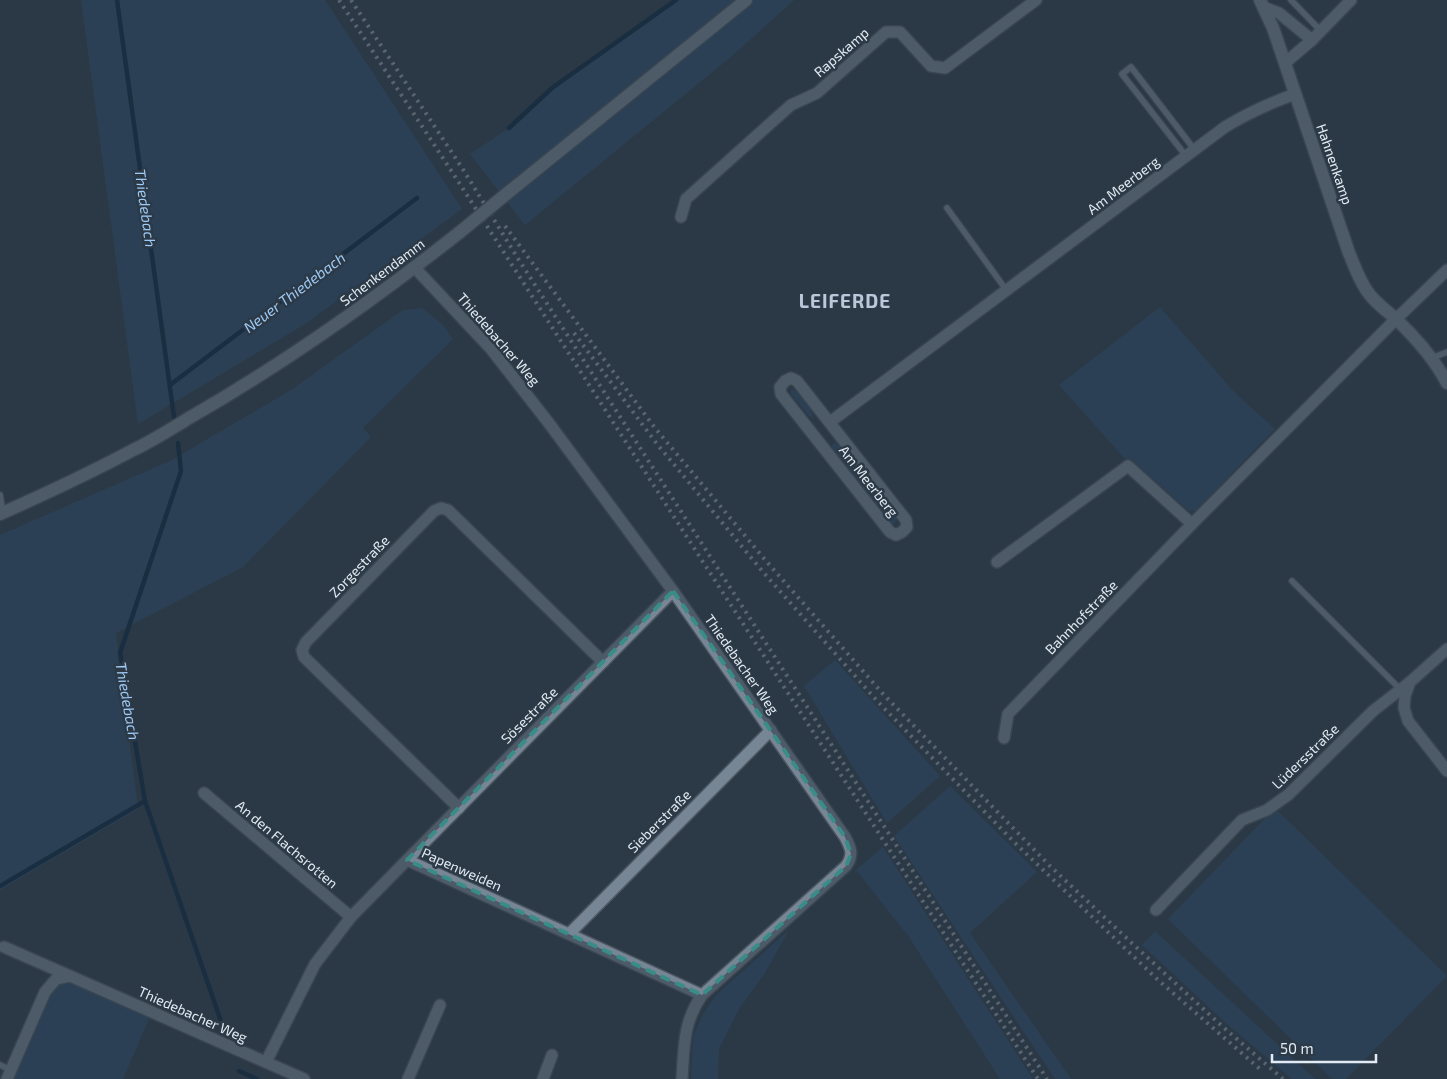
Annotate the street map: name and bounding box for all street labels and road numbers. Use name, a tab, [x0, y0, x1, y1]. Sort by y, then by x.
street label: Rapskamp	[810, 24, 872, 80]
street label: Hahnenkamp	[1313, 121, 1357, 207]
street label: Am Meerberg	[1084, 152, 1163, 218]
street label: Schenkendamm	[336, 235, 428, 309]
street label: Thiedebacher Weg	[454, 289, 544, 389]
street label: Am Meerberg	[836, 442, 902, 520]
street label: Zorgestraße	[325, 532, 393, 600]
street label: Bahnhofstraße	[1041, 576, 1121, 658]
street label: Thiedebacher Weg	[701, 611, 783, 717]
street label: Sösestraße	[497, 683, 561, 747]
street label: Lüdersstraße	[1268, 720, 1342, 792]
street label: Sieberstraße	[624, 786, 694, 856]
street label: An den Flachsrotten	[233, 796, 341, 892]
street label: Papenweiden	[419, 844, 505, 894]
street label: Thiedebacher Weg	[136, 982, 250, 1046]

